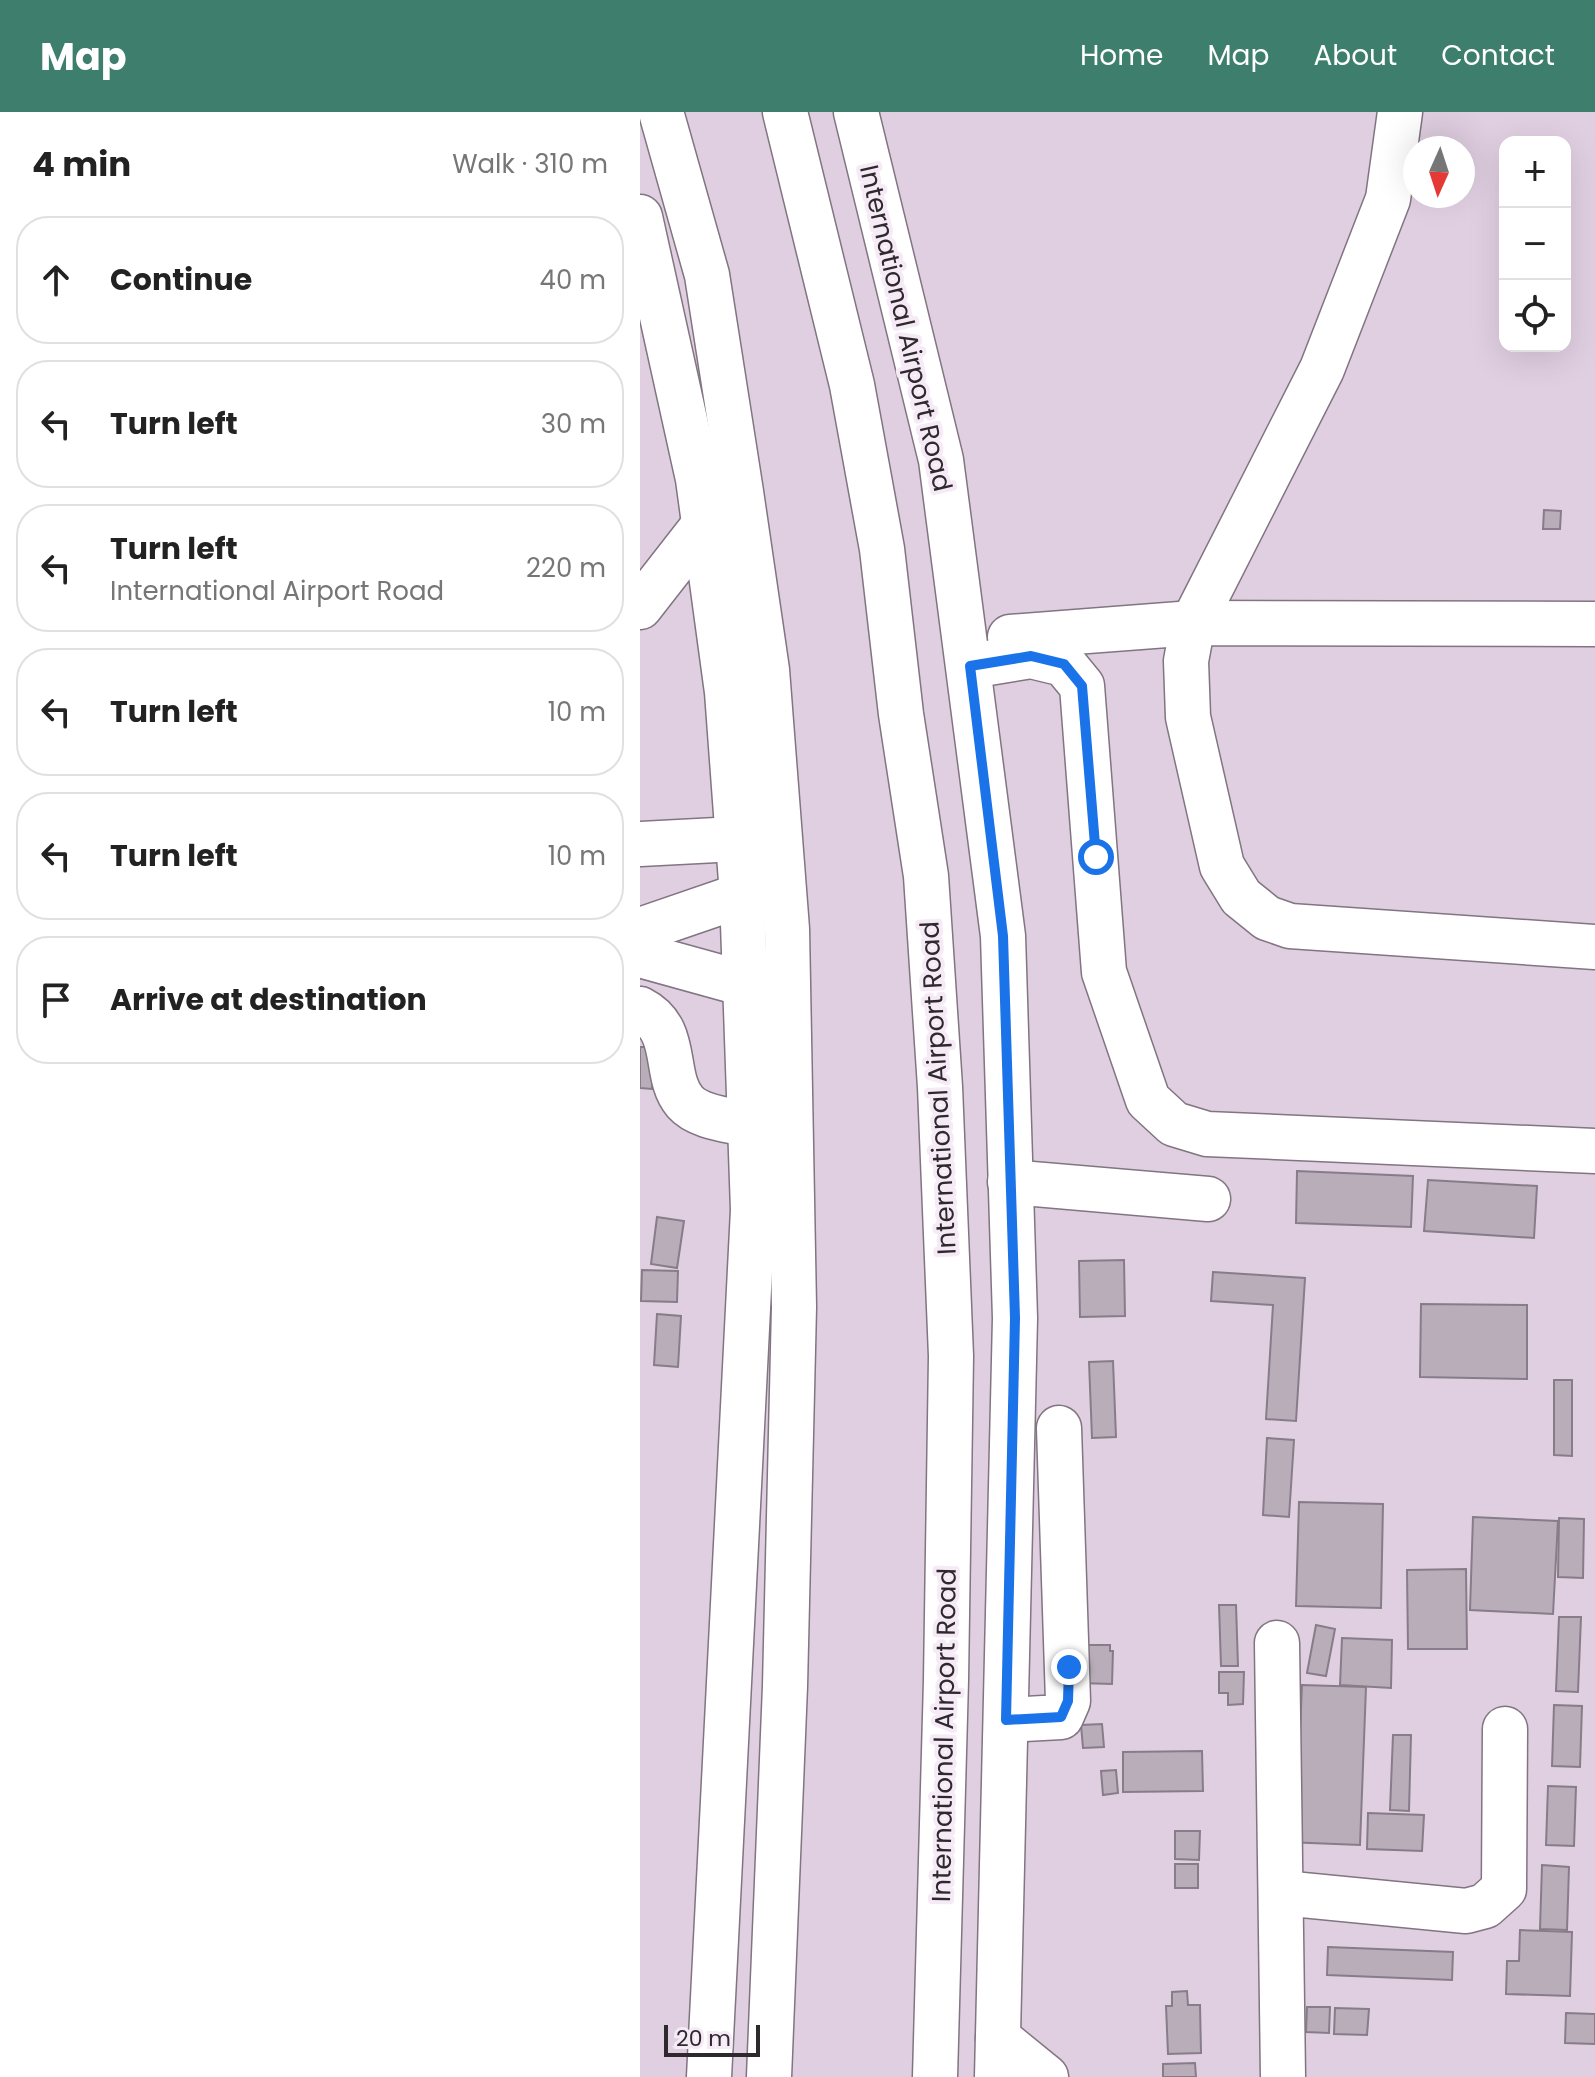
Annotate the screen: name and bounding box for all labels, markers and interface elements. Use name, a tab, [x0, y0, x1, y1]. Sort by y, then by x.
text: Map	[40, 30, 127, 83]
text: Home	[1080, 36, 1163, 75]
text: Map	[1207, 36, 1269, 75]
text: About	[1313, 36, 1397, 75]
text: Contact	[1441, 36, 1555, 75]
north arrow	[1403, 136, 1475, 208]
map controls	[1499, 136, 1571, 352]
button: +	[1499, 136, 1571, 208]
text: 4 min	[32, 140, 131, 188]
text: Walk · 310 m	[452, 146, 608, 182]
street label: International Airport Road	[851, 161, 961, 495]
button: −	[1499, 208, 1571, 280]
icon: ahead	[34, 258, 78, 302]
text: Continue	[110, 258, 252, 301]
text: 40 m	[540, 262, 606, 298]
button: locate	[1499, 280, 1571, 352]
icon: left	[34, 402, 78, 446]
text: Turn left	[110, 402, 238, 445]
text: 30 m	[541, 406, 606, 442]
text: Turn left	[110, 527, 238, 570]
icon: left	[34, 546, 78, 590]
text: 220 m	[526, 550, 606, 586]
text: International Airport Road	[110, 573, 444, 609]
icon: left	[34, 690, 78, 734]
text: Turn left	[110, 690, 238, 733]
text: 10 m	[548, 694, 606, 730]
icon: left	[34, 834, 78, 878]
text: Turn left	[110, 834, 238, 877]
text: 10 m	[548, 838, 606, 874]
route start	[1078, 839, 1114, 875]
street label: International Airport Road	[911, 920, 965, 1256]
icon: arrive	[34, 978, 78, 1022]
text: Arrive at destination	[110, 978, 427, 1021]
street label: International Airport Road	[923, 1568, 965, 1902]
route end	[1051, 1649, 1087, 1685]
scale bar	[664, 2021, 760, 2057]
text: 20 m	[676, 2023, 731, 2054]

